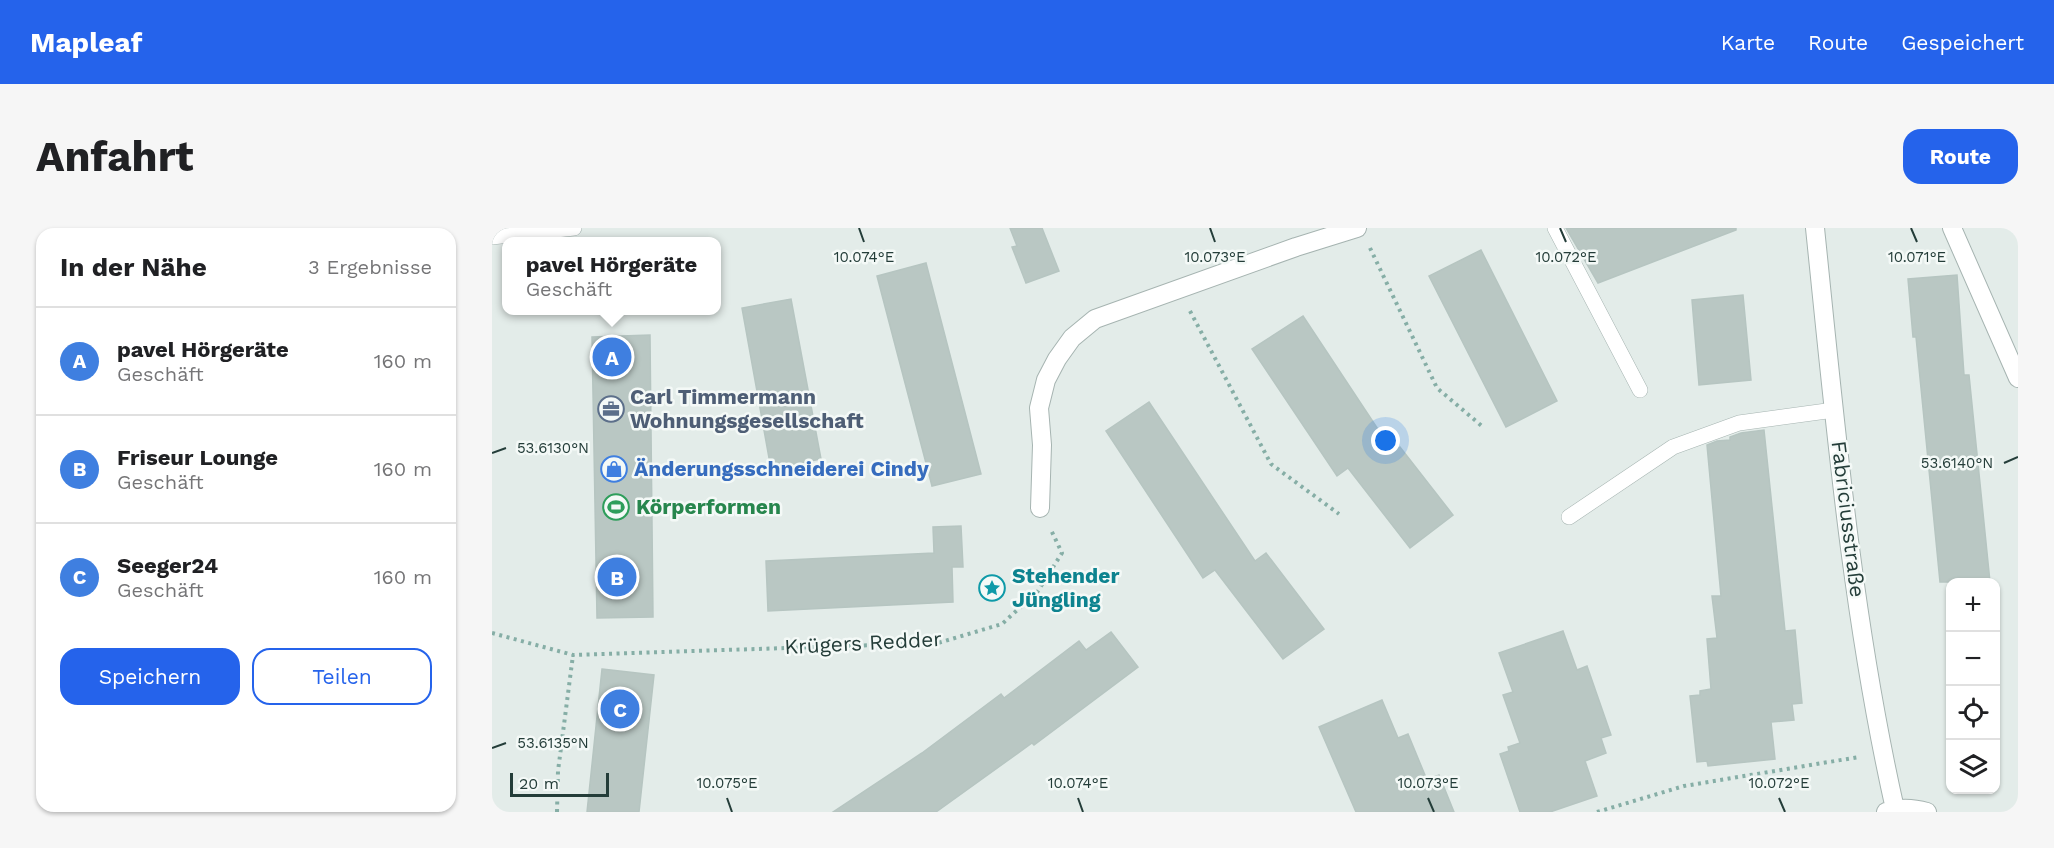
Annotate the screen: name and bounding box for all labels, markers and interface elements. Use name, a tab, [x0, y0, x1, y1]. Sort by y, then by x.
text: Mapleaf	[30, 26, 142, 59]
text: Karte	[1721, 30, 1775, 55]
text: Route	[1808, 30, 1868, 55]
text: Gespeichert	[1901, 30, 2024, 55]
button: Route	[1903, 129, 2018, 184]
text: Anfahrt	[36, 132, 194, 181]
popup	[502, 237, 721, 315]
text: 10.074°E	[834, 248, 894, 266]
text: 10.073°E	[1184, 248, 1246, 266]
text: 10.072°E	[1535, 248, 1597, 266]
text: 10.071°E	[1888, 248, 1946, 266]
text: In der Nähe	[60, 252, 207, 282]
text: pavel Hörgeräte	[526, 252, 697, 277]
text: 3 Ergebnisse	[308, 255, 432, 279]
text: Geschäft	[526, 277, 612, 301]
pin: A	[592, 334, 632, 380]
text: pavel Hörgeräte	[117, 337, 289, 362]
text: A	[73, 349, 86, 373]
text: 160 m	[374, 349, 432, 373]
text: Geschäft	[117, 362, 204, 386]
place label: Carl Timmermann Wohnungsgesellschaft	[630, 384, 864, 433]
office icon: Carl Timmermann Wohnungsgesellschaft	[596, 394, 626, 424]
your location	[1371, 426, 1400, 455]
text: 53.6130°N	[517, 439, 589, 457]
street label: Fabriciusstraße	[1826, 439, 1870, 599]
text: Friseur Lounge	[117, 445, 278, 470]
shop icon: Änderungsschneiderei Cindy	[599, 454, 629, 484]
text: 53.6140°N	[1921, 454, 1993, 472]
place label: Änderungsschneiderei Cindy	[634, 456, 929, 481]
text: B	[73, 457, 86, 481]
text: 160 m	[374, 457, 432, 481]
text: Geschäft	[117, 470, 204, 494]
sports icon: Körperformen	[601, 492, 631, 522]
place label: Körperformen	[636, 494, 781, 519]
text: Seeger24	[117, 553, 218, 578]
pin: B	[598, 554, 636, 600]
place label: Stehender Jüngling	[1012, 563, 1119, 612]
text: C	[73, 565, 86, 589]
text: 160 m	[374, 565, 432, 589]
place icon: Stehender Jüngling	[977, 573, 1007, 603]
text: Geschäft	[117, 578, 204, 602]
map controls	[1946, 578, 2000, 794]
button: +	[1946, 578, 2000, 632]
street label: Krügers Redder	[784, 626, 943, 659]
button: −	[1946, 632, 2000, 686]
button: Speichern	[60, 648, 240, 705]
button: Teilen	[252, 648, 432, 705]
pin: C	[600, 686, 640, 732]
button: locate	[1946, 686, 2000, 740]
text: 53.6135°N	[517, 734, 589, 752]
button: layers	[1946, 740, 2000, 794]
scale bar	[510, 770, 609, 798]
text: 20 m	[519, 774, 559, 793]
text: 10.075°E	[696, 774, 758, 792]
text: 10.074°E	[1048, 774, 1108, 792]
text: 10.073°E	[1397, 774, 1459, 792]
text: 10.072°E	[1748, 774, 1810, 792]

